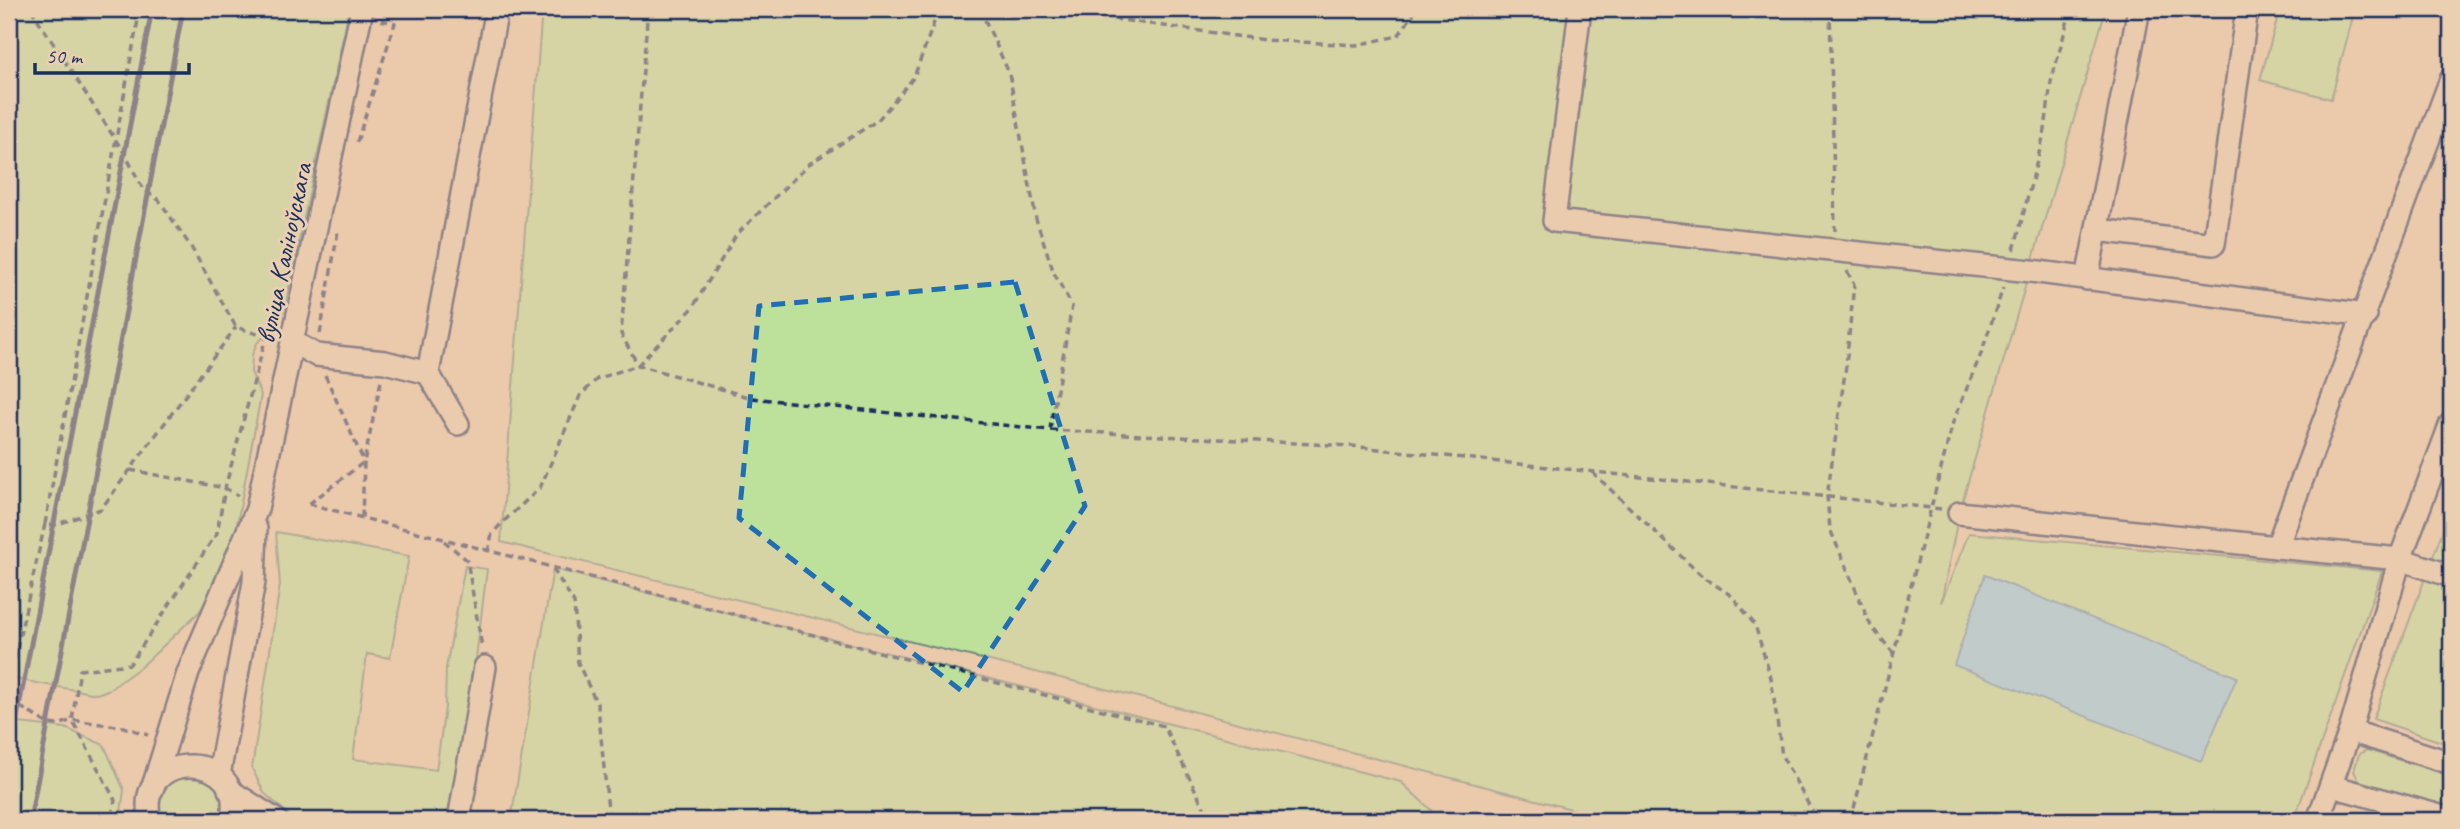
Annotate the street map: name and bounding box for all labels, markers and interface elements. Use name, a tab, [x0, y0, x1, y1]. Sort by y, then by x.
scale bar	[35, 32, 189, 76]
text: 50 m	[46, 43, 84, 69]
street label: вуліца Каліноўскага	[247, 158, 320, 346]

